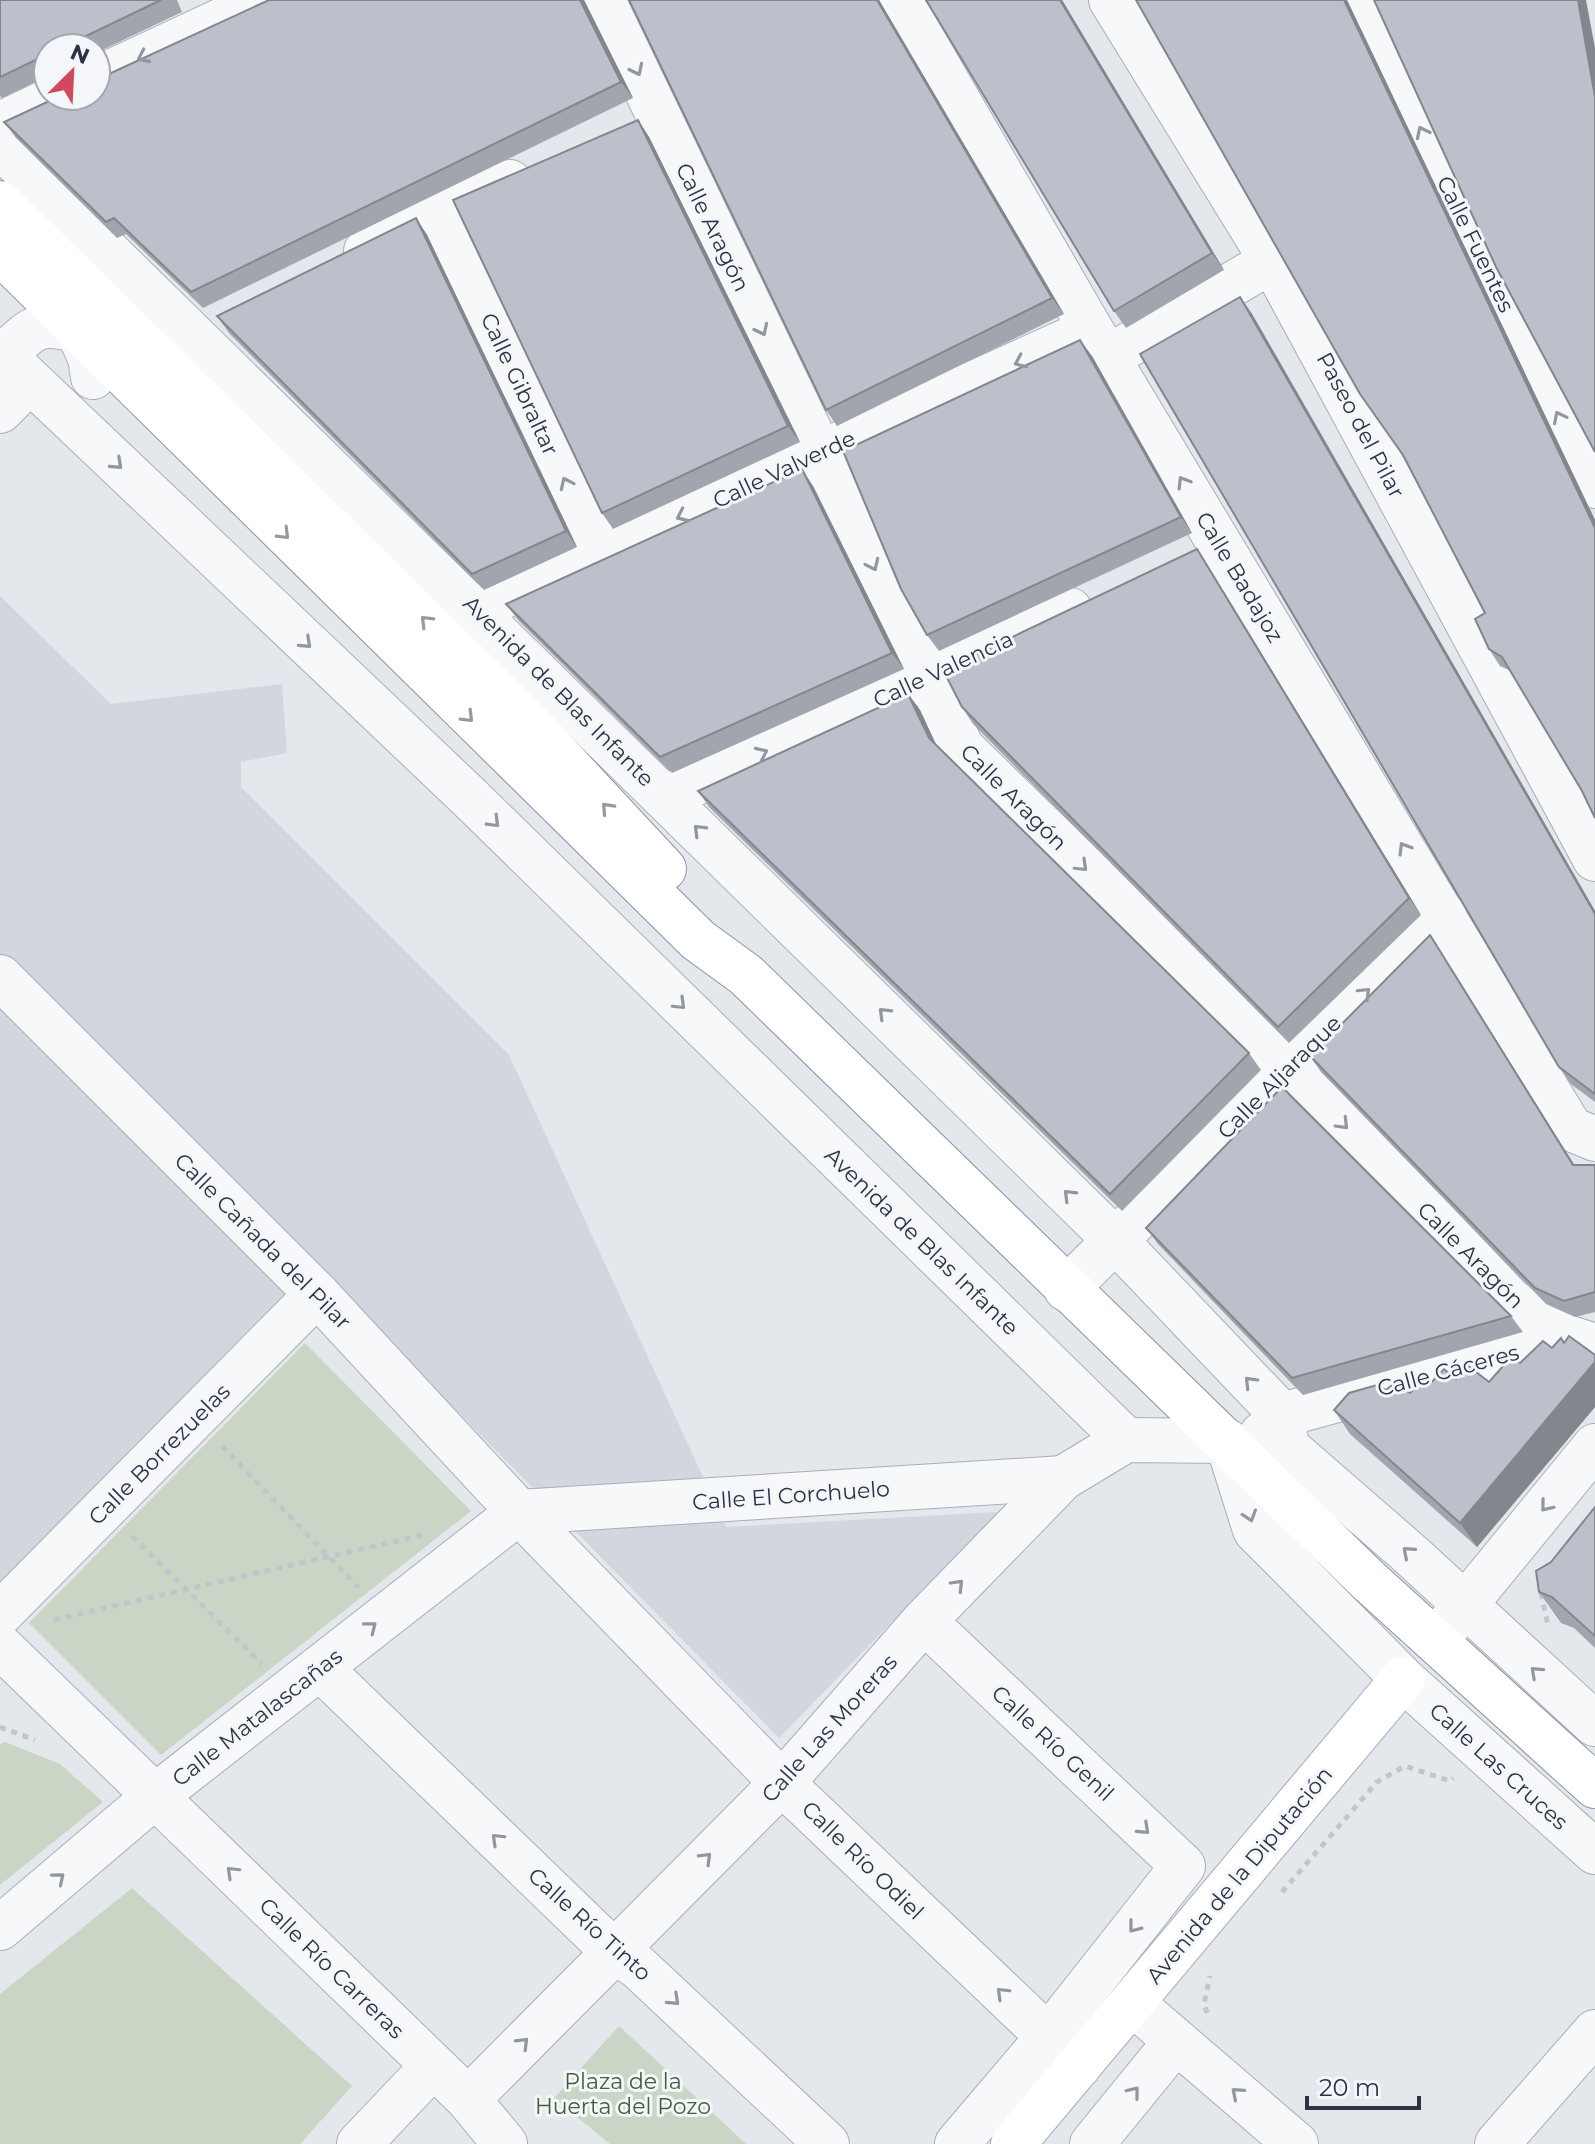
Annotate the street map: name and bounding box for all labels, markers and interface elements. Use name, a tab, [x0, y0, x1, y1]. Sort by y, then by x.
north arrow	[32, 32, 112, 112]
text: N	[66, 38, 94, 70]
one-way arrow	[137, 47, 151, 63]
one-way arrow	[627, 62, 643, 77]
one-way arrow	[1416, 126, 1432, 140]
street label: Calle Aragón	[670, 159, 755, 296]
street label: Calle Fuentes	[1431, 172, 1520, 317]
street label: Calle Gibraltar	[475, 309, 564, 460]
one-way arrow	[752, 321, 768, 336]
street label: Paseo del Pilar	[1311, 348, 1410, 503]
one-way arrow	[1014, 352, 1029, 368]
one-way arrow	[1554, 410, 1569, 425]
street label: Calle Valverde	[709, 425, 860, 514]
one-way arrow	[108, 455, 122, 470]
one-way arrow	[560, 476, 576, 491]
one-way arrow	[1177, 476, 1193, 491]
one-way arrow	[676, 506, 690, 522]
street label: Calle Badajoz	[1190, 507, 1289, 647]
one-way arrow	[275, 525, 289, 539]
one-way arrow	[863, 556, 879, 571]
street label: Avenida de Blas Infante	[458, 590, 660, 792]
one-way arrow	[421, 616, 435, 631]
street label: Calle Valencia	[869, 625, 1018, 714]
one-way arrow	[297, 634, 311, 648]
one-way arrow	[459, 708, 473, 722]
street label: Calle Aragón	[955, 738, 1073, 856]
one-way arrow	[754, 747, 768, 763]
one-way arrow	[602, 802, 616, 817]
one-way arrow	[485, 813, 500, 827]
one-way arrow	[694, 825, 708, 839]
one-way arrow	[1398, 842, 1414, 857]
one-way arrow	[1073, 856, 1087, 871]
one-way arrow	[1356, 988, 1370, 1002]
one-way arrow	[671, 995, 685, 1009]
one-way arrow	[879, 1008, 893, 1022]
street label: Calle Aljaraque	[1212, 1010, 1347, 1145]
one-way arrow	[1333, 1115, 1348, 1129]
street label: Avenida de Blas Infante	[819, 1142, 1024, 1341]
street label: Calle Cañada del Pilar	[169, 1147, 357, 1335]
one-way arrow	[1064, 1190, 1078, 1204]
street label: Calle Aragón	[1412, 1196, 1530, 1314]
street label: Calle Cáceres	[1374, 1339, 1522, 1402]
one-way arrow	[1245, 1377, 1259, 1391]
street label: Calle Borrezuelas	[83, 1378, 236, 1531]
street label: Calle El Corchuelo	[691, 1475, 891, 1516]
one-way arrow	[1541, 1497, 1556, 1511]
one-way arrow	[1241, 1508, 1257, 1522]
one-way arrow	[1403, 1547, 1418, 1562]
one-way arrow	[949, 1580, 964, 1594]
one-way arrow	[362, 1623, 377, 1637]
street label: Calle Matalascañas	[167, 1642, 348, 1792]
street label: Calle Las Moreras	[756, 1649, 903, 1808]
one-way arrow	[1531, 1667, 1546, 1681]
street label: Calle Río Genil	[986, 1680, 1120, 1807]
street label: Calle Las Cruces	[1424, 1697, 1574, 1836]
street label: Avenida de la Diputación	[1141, 1761, 1338, 1989]
street label: Calle Río Odiel	[796, 1795, 929, 1925]
one-way arrow	[1134, 1819, 1149, 1833]
one-way arrow	[492, 1833, 506, 1848]
one-way arrow	[697, 1853, 711, 1868]
street label: Calle Río Tinto	[523, 1862, 657, 1987]
one-way arrow	[227, 1866, 241, 1881]
one-way arrow	[50, 1873, 65, 1888]
street label: Calle Río Carreras	[253, 1892, 410, 2045]
one-way arrow	[1130, 1918, 1144, 1933]
one-way arrow	[997, 1988, 1011, 2002]
one-way arrow	[664, 1991, 679, 2005]
one-way arrow	[514, 2038, 528, 2052]
scale bar	[1307, 2060, 1419, 2110]
park label: Plaza de la Huerta del Pozo	[535, 2068, 711, 2120]
text: 20 m	[1319, 2073, 1380, 2102]
one-way arrow	[1124, 2087, 1139, 2101]
one-way arrow	[1231, 2088, 1246, 2103]

